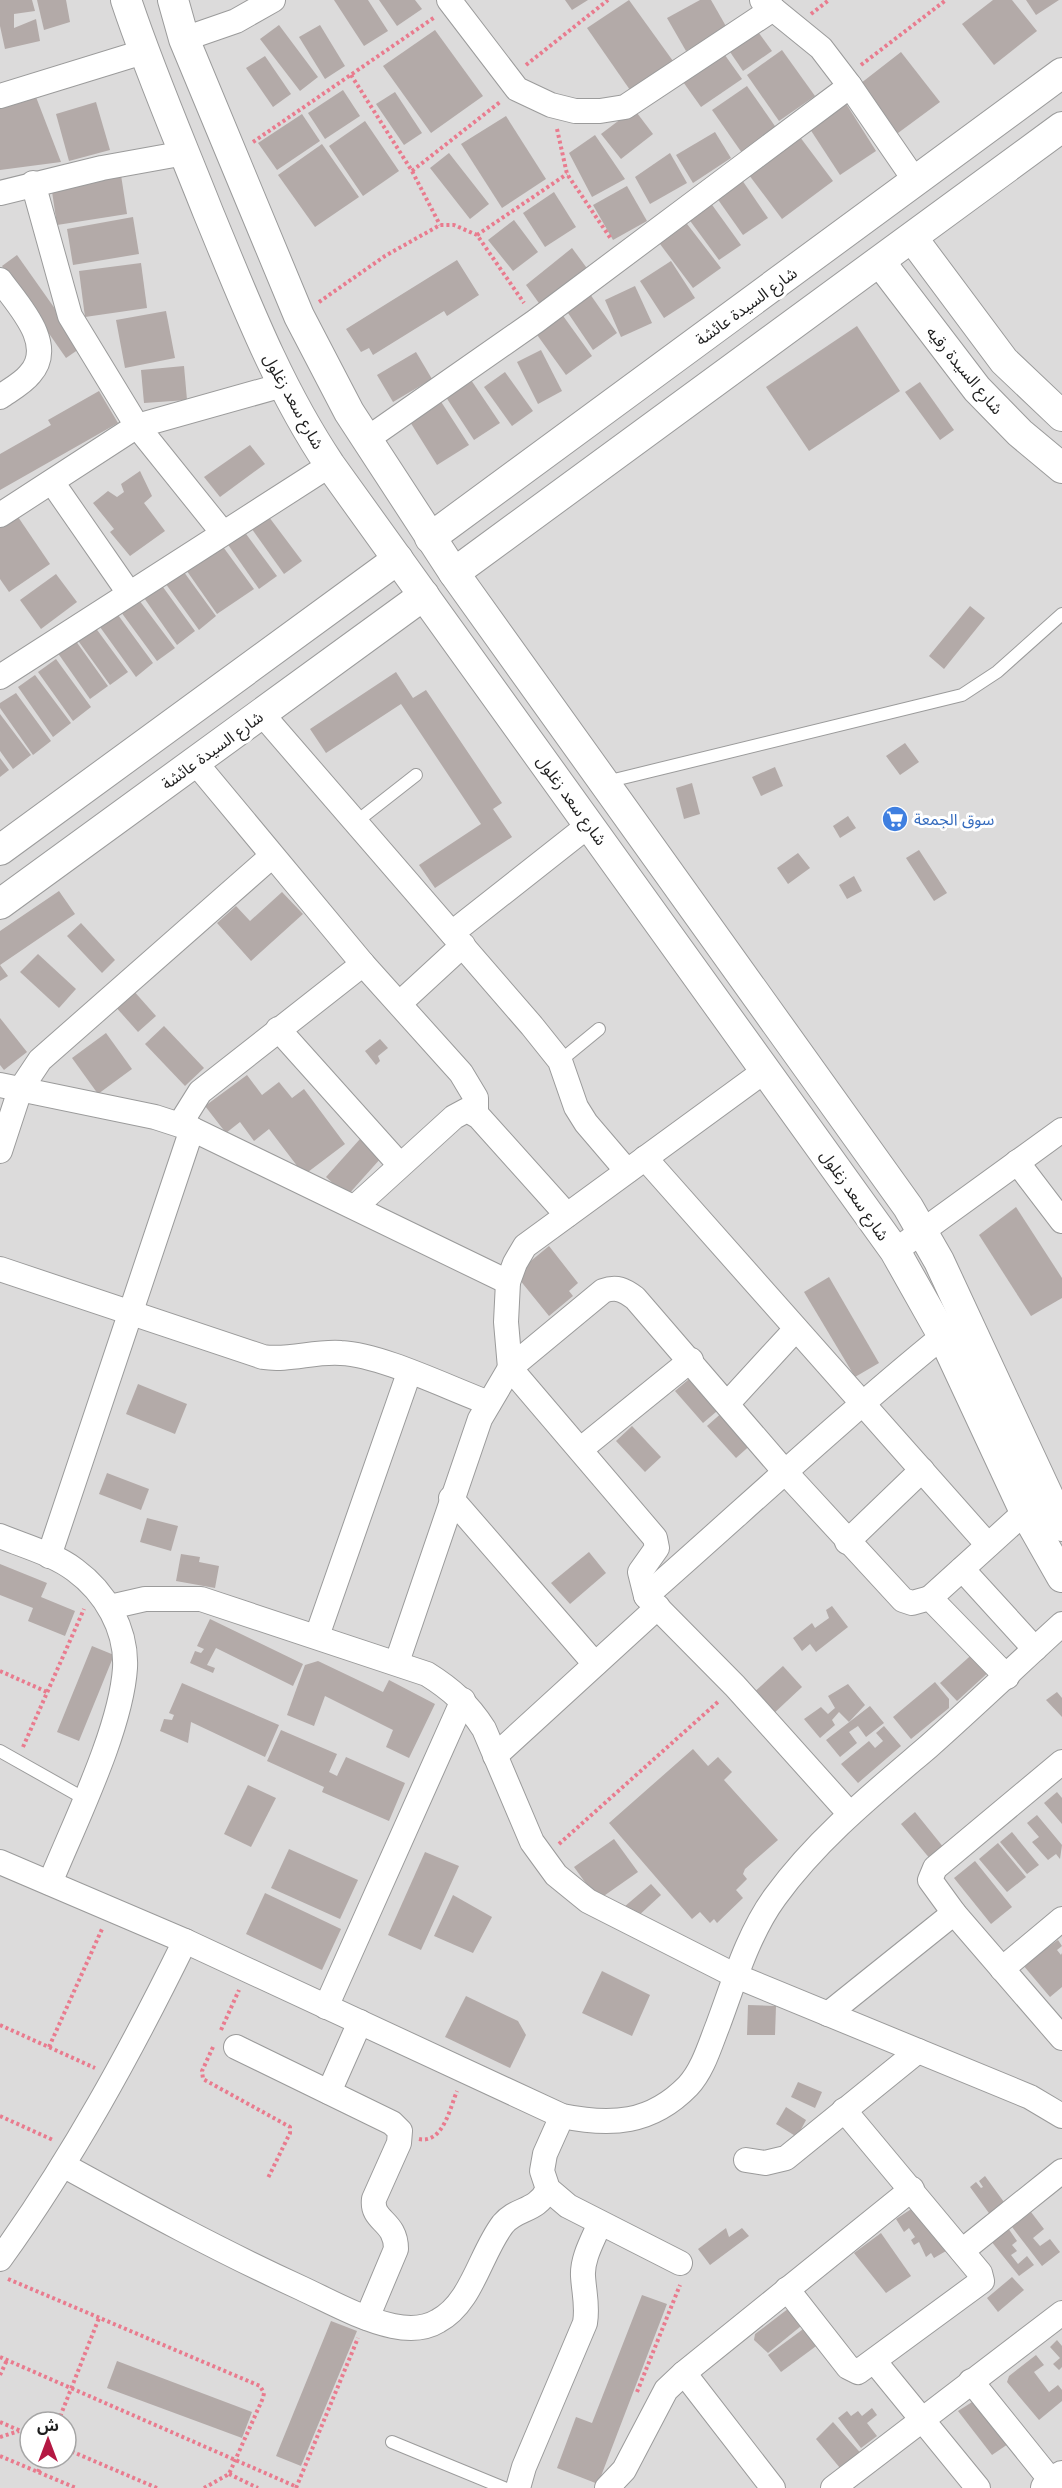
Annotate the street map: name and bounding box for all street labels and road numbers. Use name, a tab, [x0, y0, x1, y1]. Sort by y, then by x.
street label: شارع السيدة عائشة	[691, 262, 803, 352]
street label: شارع السيدة رقيه	[920, 322, 1008, 420]
street label: شارع سعد زغلول	[257, 350, 329, 454]
street label: شارع السيدة عائشة	[157, 706, 269, 796]
street label: شارع سعد زغلول	[530, 751, 611, 851]
street label: شارع سعد زغلول	[814, 1146, 894, 1246]

